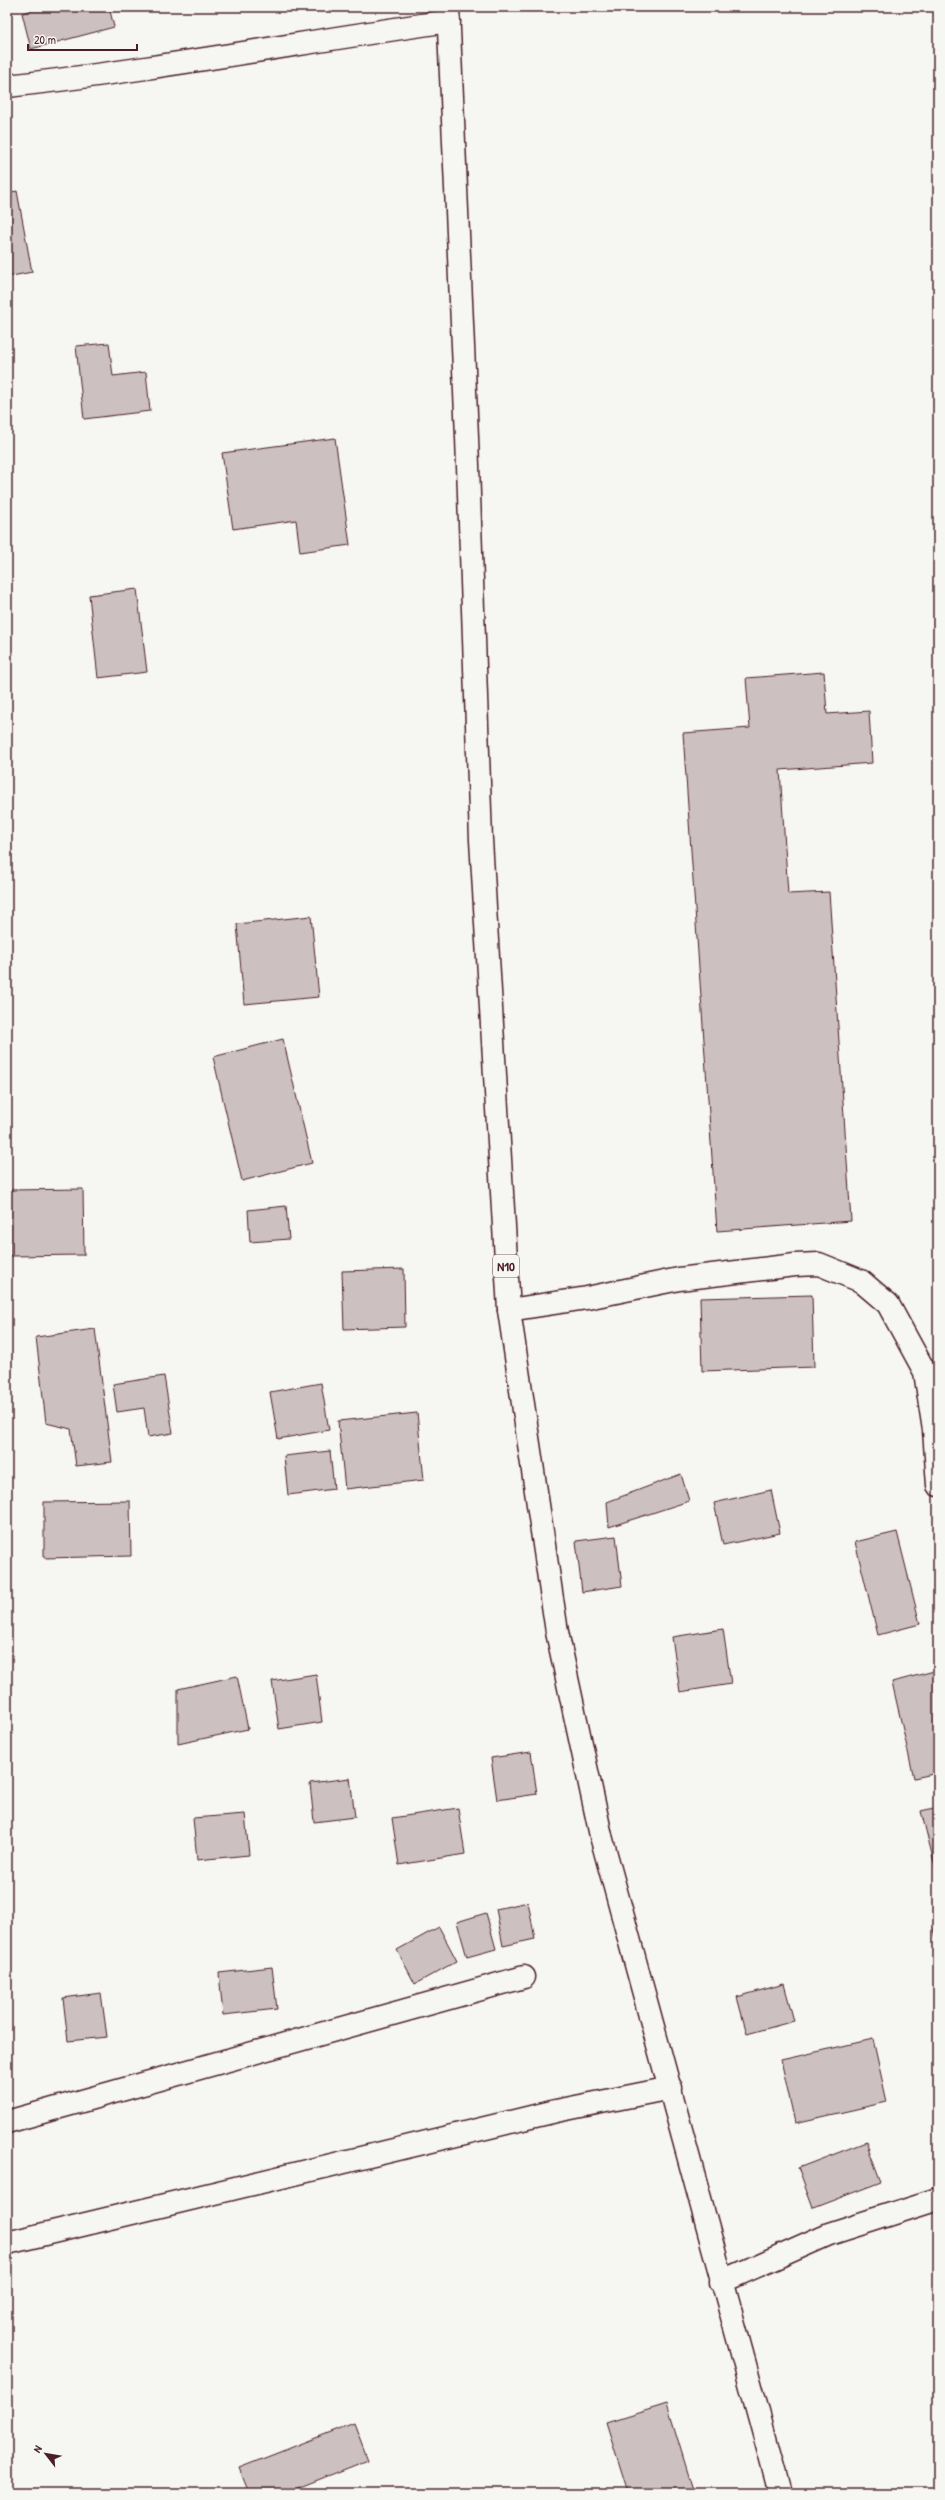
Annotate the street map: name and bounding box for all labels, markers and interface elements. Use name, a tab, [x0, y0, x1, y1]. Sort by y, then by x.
scale bar	[28, 26, 137, 52]
text: 20 m	[34, 31, 56, 48]
road number: N10	[493, 1255, 519, 1277]
north arrow	[26, 2434, 66, 2474]
text: N	[30, 2443, 45, 2455]

